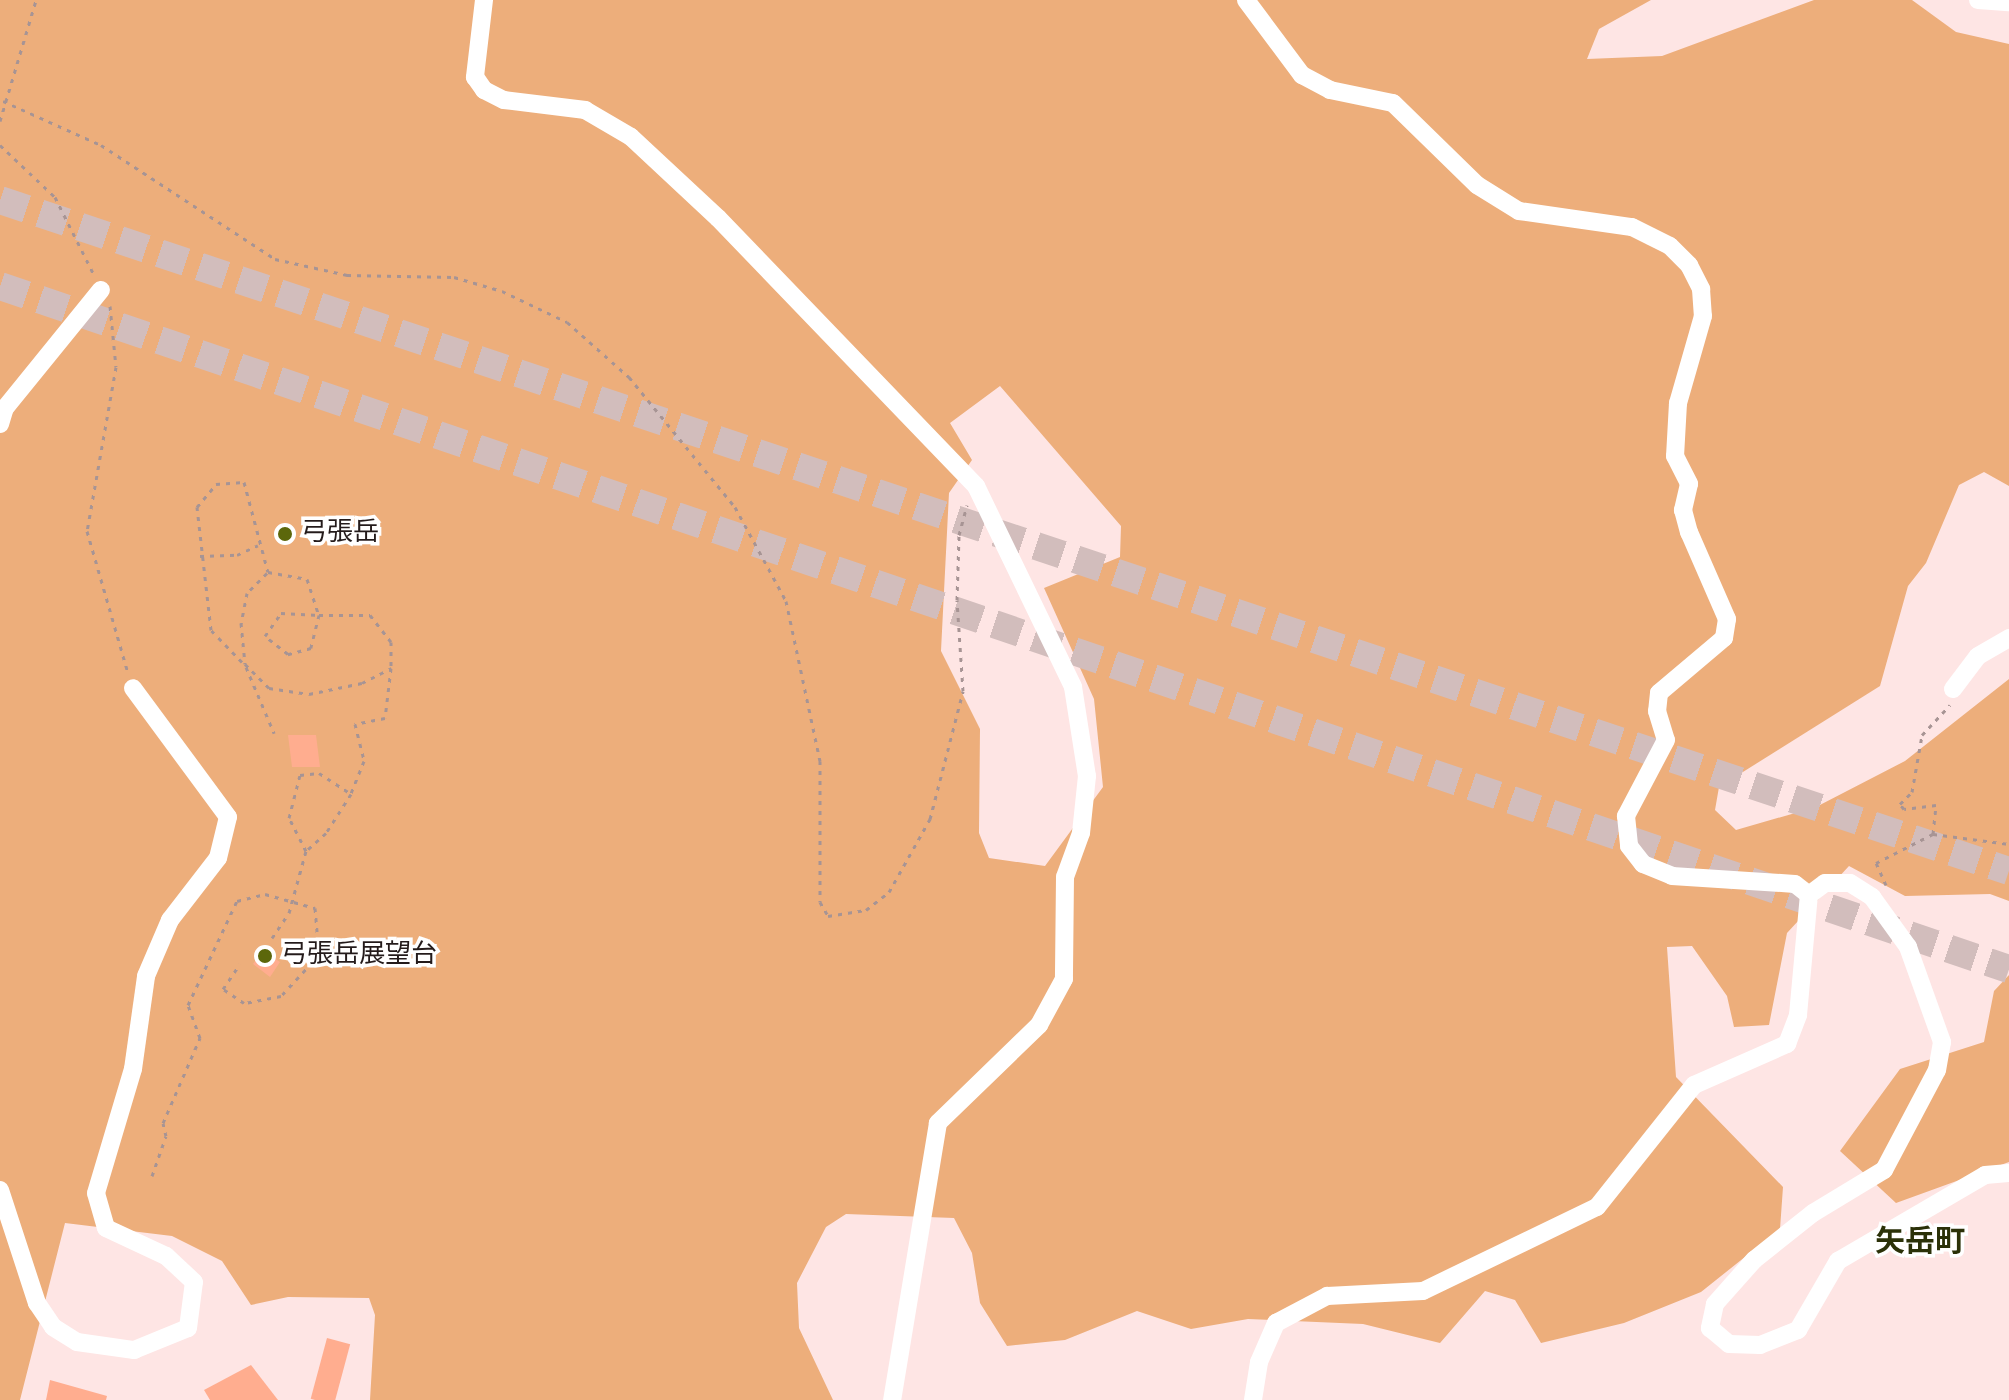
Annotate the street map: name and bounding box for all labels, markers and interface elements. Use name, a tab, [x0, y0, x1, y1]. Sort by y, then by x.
place label: 弓張岳	[301, 518, 379, 550]
marker: 弓張岳	[276, 525, 294, 543]
place label: 弓張岳展望台	[281, 940, 437, 972]
marker: 弓張岳展望台	[256, 947, 274, 965]
district label: 矢岳町	[1875, 1226, 1965, 1262]

